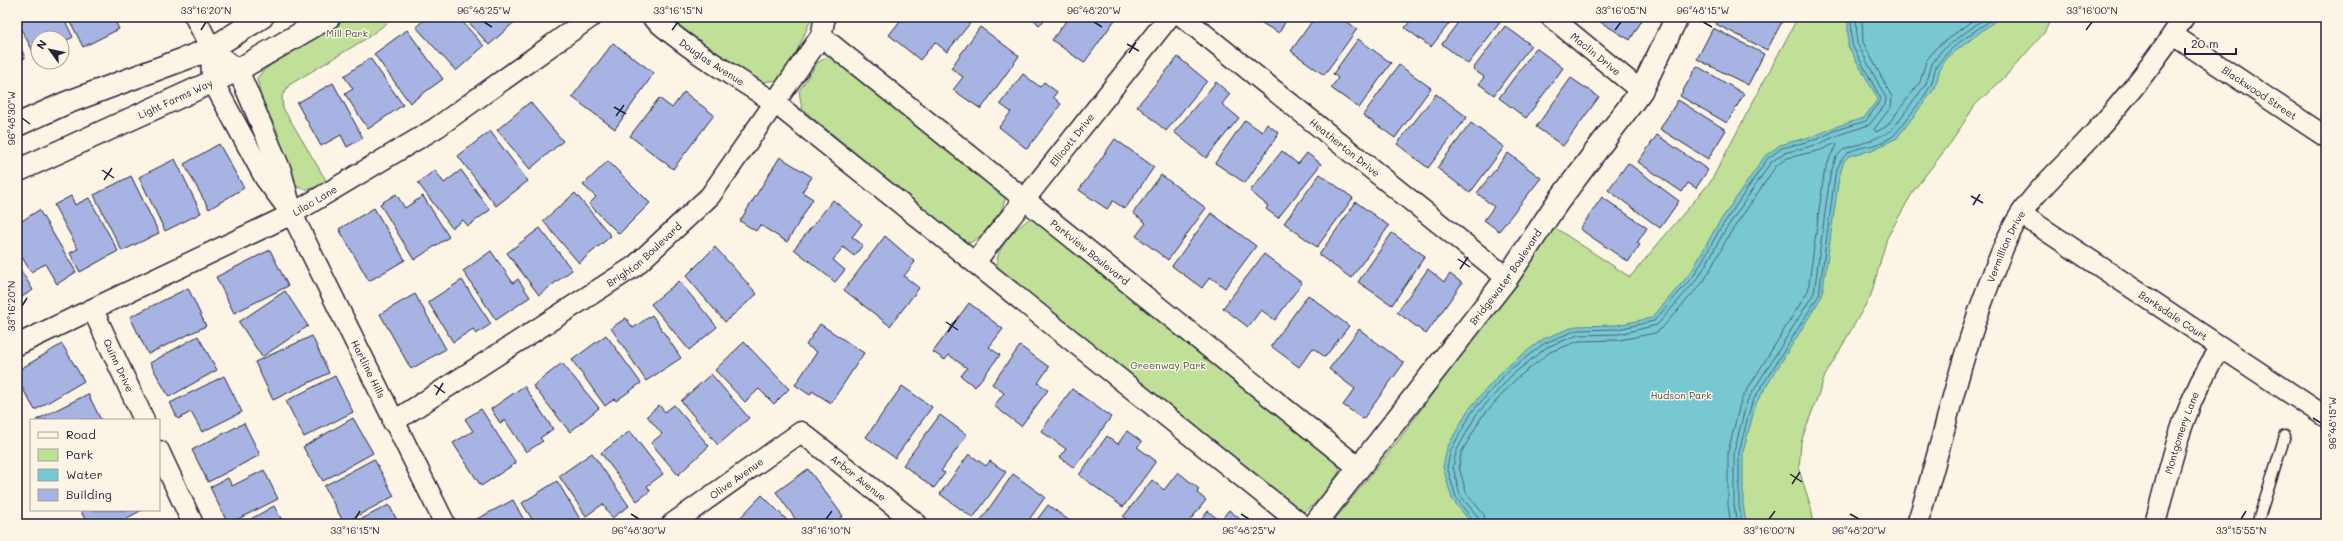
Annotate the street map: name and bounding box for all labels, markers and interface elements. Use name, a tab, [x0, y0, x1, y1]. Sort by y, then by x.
text: 33°16'20"N	[181, 3, 231, 17]
text: 96°48'25"W	[457, 3, 511, 17]
text: 33°16'15"N	[653, 3, 703, 17]
text: 96°48'20"W	[1067, 3, 1121, 17]
text: 33°16'05"N	[1595, 3, 1647, 17]
text: 96°48'15"W	[1677, 3, 1729, 17]
text: 33°16'00"N	[2066, 3, 2118, 17]
park label: Mill Park	[326, 26, 368, 40]
street label: Maclin Drive	[1568, 29, 1624, 79]
north arrow	[30, 30, 70, 70]
scale bar	[2185, 30, 2236, 56]
street label: Douglas Avenue	[677, 35, 747, 89]
text: 20 m	[2191, 35, 2219, 51]
text: N	[33, 37, 50, 52]
street label: Blackwood Street	[2219, 63, 2300, 123]
street label: Light Farms Way	[136, 76, 215, 122]
text: 96°48'30"W	[4, 91, 18, 145]
street label: Ellicott Drive	[1046, 110, 1097, 169]
street label: Heatherton Drive	[1307, 115, 1383, 180]
street label: Lilac Lane	[290, 182, 339, 219]
street label: Vermillion Drive	[1983, 207, 2028, 284]
street label: Parkview Boulevard	[1048, 216, 1132, 288]
street label: Brighton Boulevard	[603, 219, 684, 290]
street label: Bridgewater Boulevard	[1466, 226, 1545, 328]
text: 33°16'20"N	[4, 281, 18, 331]
street label: Barksdale Court	[2136, 287, 2211, 343]
street label: Quinn Drive	[100, 336, 137, 394]
street label: Hartline Hills	[348, 337, 389, 401]
park label: Greenway Park	[1130, 358, 1206, 372]
park label: Hudson Park	[1650, 388, 1712, 402]
street label: Montgomery Lane	[2161, 389, 2202, 476]
text: 96°48'15"W	[2325, 397, 2339, 449]
legend	[30, 419, 160, 511]
text: Road	[66, 426, 96, 442]
text: Park	[66, 446, 93, 462]
street label: Arbor Avenue	[828, 451, 889, 504]
street label: Olive Avenue	[707, 454, 766, 502]
text: Water	[66, 466, 103, 482]
text: Building	[66, 486, 112, 502]
text: 33°16'15"N	[330, 523, 380, 537]
text: 96°48'30"W	[612, 523, 666, 537]
text: 33°16'10"N	[801, 523, 851, 537]
text: 96°48'25"W	[1222, 523, 1276, 537]
text: 33°16'00"N	[1743, 523, 1795, 537]
text: 96°48'20"W	[1832, 523, 1886, 537]
text: 33°15'55"N	[2216, 523, 2266, 537]

